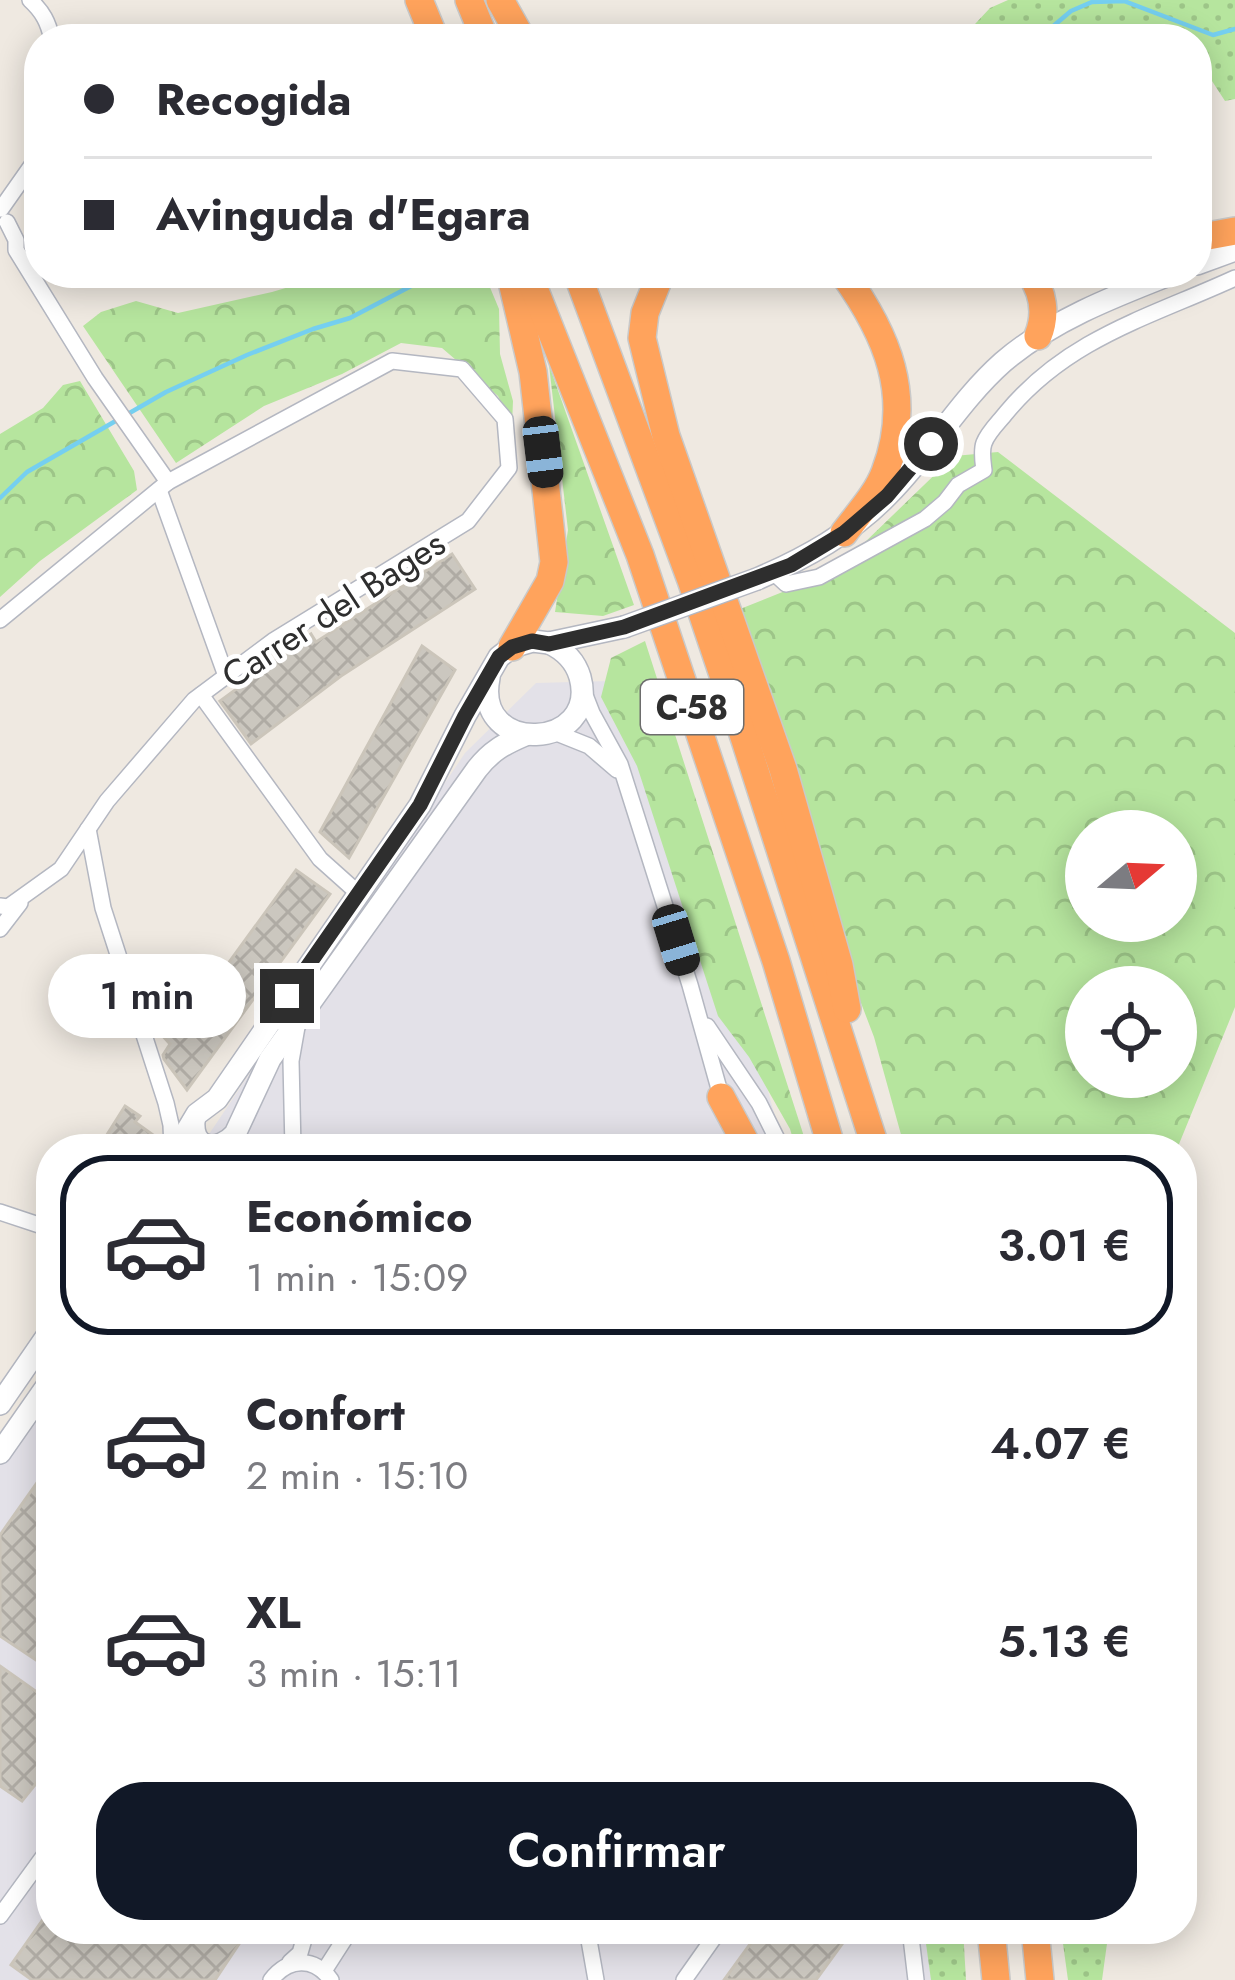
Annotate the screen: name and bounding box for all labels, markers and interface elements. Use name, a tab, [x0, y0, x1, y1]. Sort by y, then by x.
text: Recogida	[156, 67, 352, 132]
text: Avinguda d'Egara	[156, 182, 531, 247]
car	[521, 414, 565, 490]
route start	[904, 417, 958, 471]
street label: Carrer del Bages	[211, 517, 455, 701]
road number: C-58	[641, 680, 743, 734]
north arrow	[1065, 810, 1197, 942]
map controls	[1065, 810, 1197, 1098]
car	[648, 900, 704, 980]
callout: 1 min	[47, 954, 245, 1038]
button: locate	[1065, 966, 1197, 1098]
text: 1 min	[100, 967, 194, 1024]
route end	[260, 969, 314, 1023]
text: Económico	[246, 1184, 472, 1249]
icon: car	[102, 1191, 210, 1299]
text: 3.01 €	[998, 1213, 1131, 1278]
text: 1 min · 15:09	[246, 1249, 469, 1306]
text: Confort	[246, 1382, 405, 1447]
icon: car	[102, 1389, 210, 1497]
text: 4.07 €	[990, 1411, 1131, 1476]
text: 2 min · 15:10	[246, 1447, 468, 1504]
text: XL	[246, 1580, 301, 1645]
icon: car	[102, 1587, 210, 1695]
text: 5.13 €	[998, 1609, 1131, 1674]
text: 3 min · 15:11	[246, 1645, 461, 1702]
button: Confirmar	[96, 1782, 1137, 1920]

